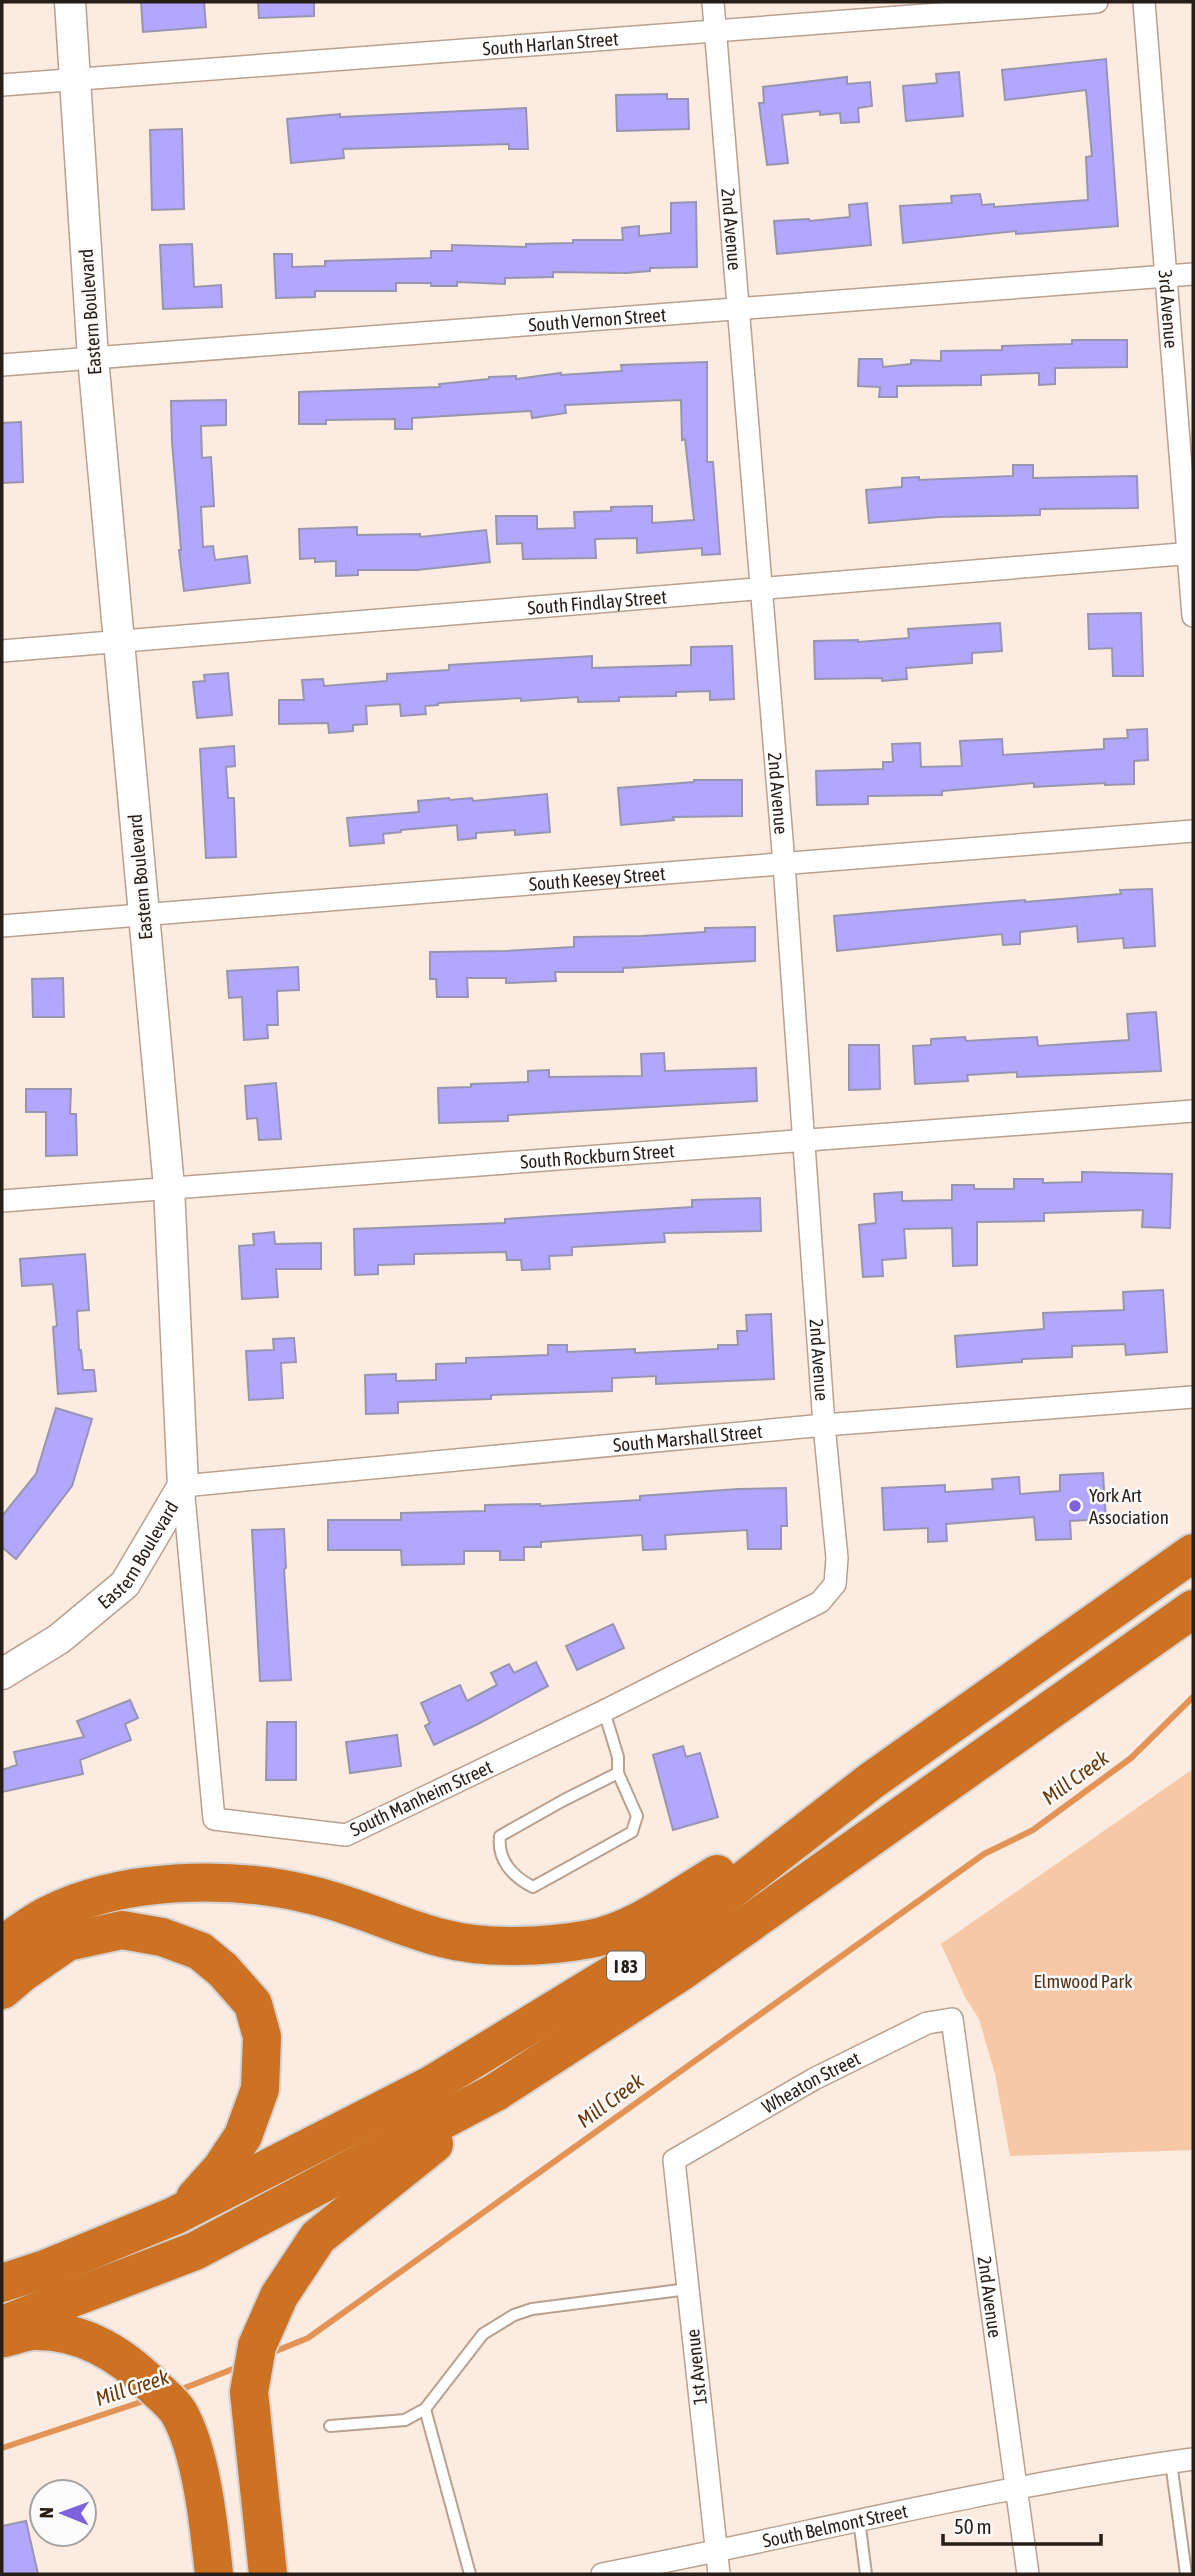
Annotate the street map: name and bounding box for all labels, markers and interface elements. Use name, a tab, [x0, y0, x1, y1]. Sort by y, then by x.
street label: South Harlan Street	[482, 27, 619, 60]
street label: 2nd Avenue	[717, 187, 746, 271]
street label: Eastern Boulevard	[75, 248, 105, 376]
street label: 3rd Avenue	[1154, 269, 1183, 349]
street label: South Vernon Street	[528, 303, 667, 336]
street label: South Findlay Street	[526, 585, 668, 619]
street label: 2nd Avenue	[764, 751, 793, 835]
street label: Eastern Boulevard	[124, 813, 156, 941]
street label: South Keesey Street	[528, 862, 666, 895]
street label: South Rockburn Street	[519, 1139, 675, 1173]
street label: 2nd Avenue	[805, 1318, 833, 1402]
street label: South Marshall Street	[612, 1420, 763, 1456]
place label: York Art Association	[1089, 1484, 1169, 1528]
street label: Eastern Boulevard	[93, 1497, 183, 1613]
marker: York Art Association	[1067, 1498, 1083, 1514]
water label: Mill Creek	[1037, 1745, 1113, 1809]
street label: South Manheim Street	[346, 1755, 496, 1841]
road number: I 83	[607, 1952, 645, 1980]
park label: Elmwood Park	[1033, 1970, 1133, 1992]
street label: Wheaton Street	[758, 2047, 864, 2118]
water label: Mill Creek	[572, 2068, 648, 2132]
street label: 2nd Avenue	[974, 2254, 1007, 2339]
street label: 1st Avenue	[681, 2328, 711, 2406]
water label: Mill Creek	[92, 2364, 172, 2410]
north arrow	[28, 2478, 98, 2548]
street label: South Belmont Street	[760, 2499, 910, 2552]
scale bar	[943, 2502, 1100, 2546]
text: N	[35, 2507, 57, 2519]
text: 50 m	[954, 2514, 992, 2538]

